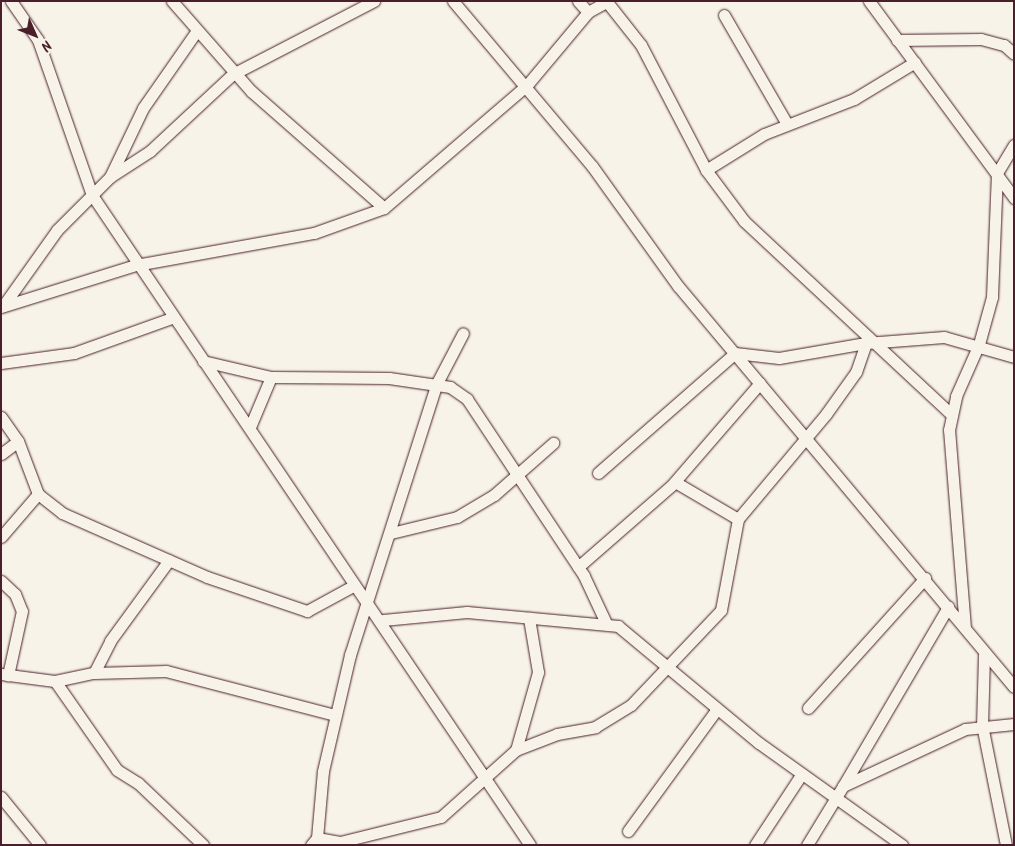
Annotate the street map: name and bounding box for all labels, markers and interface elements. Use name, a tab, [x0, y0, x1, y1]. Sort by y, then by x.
north arrow	[10, 10, 60, 60]
text: N	[35, 35, 57, 56]

